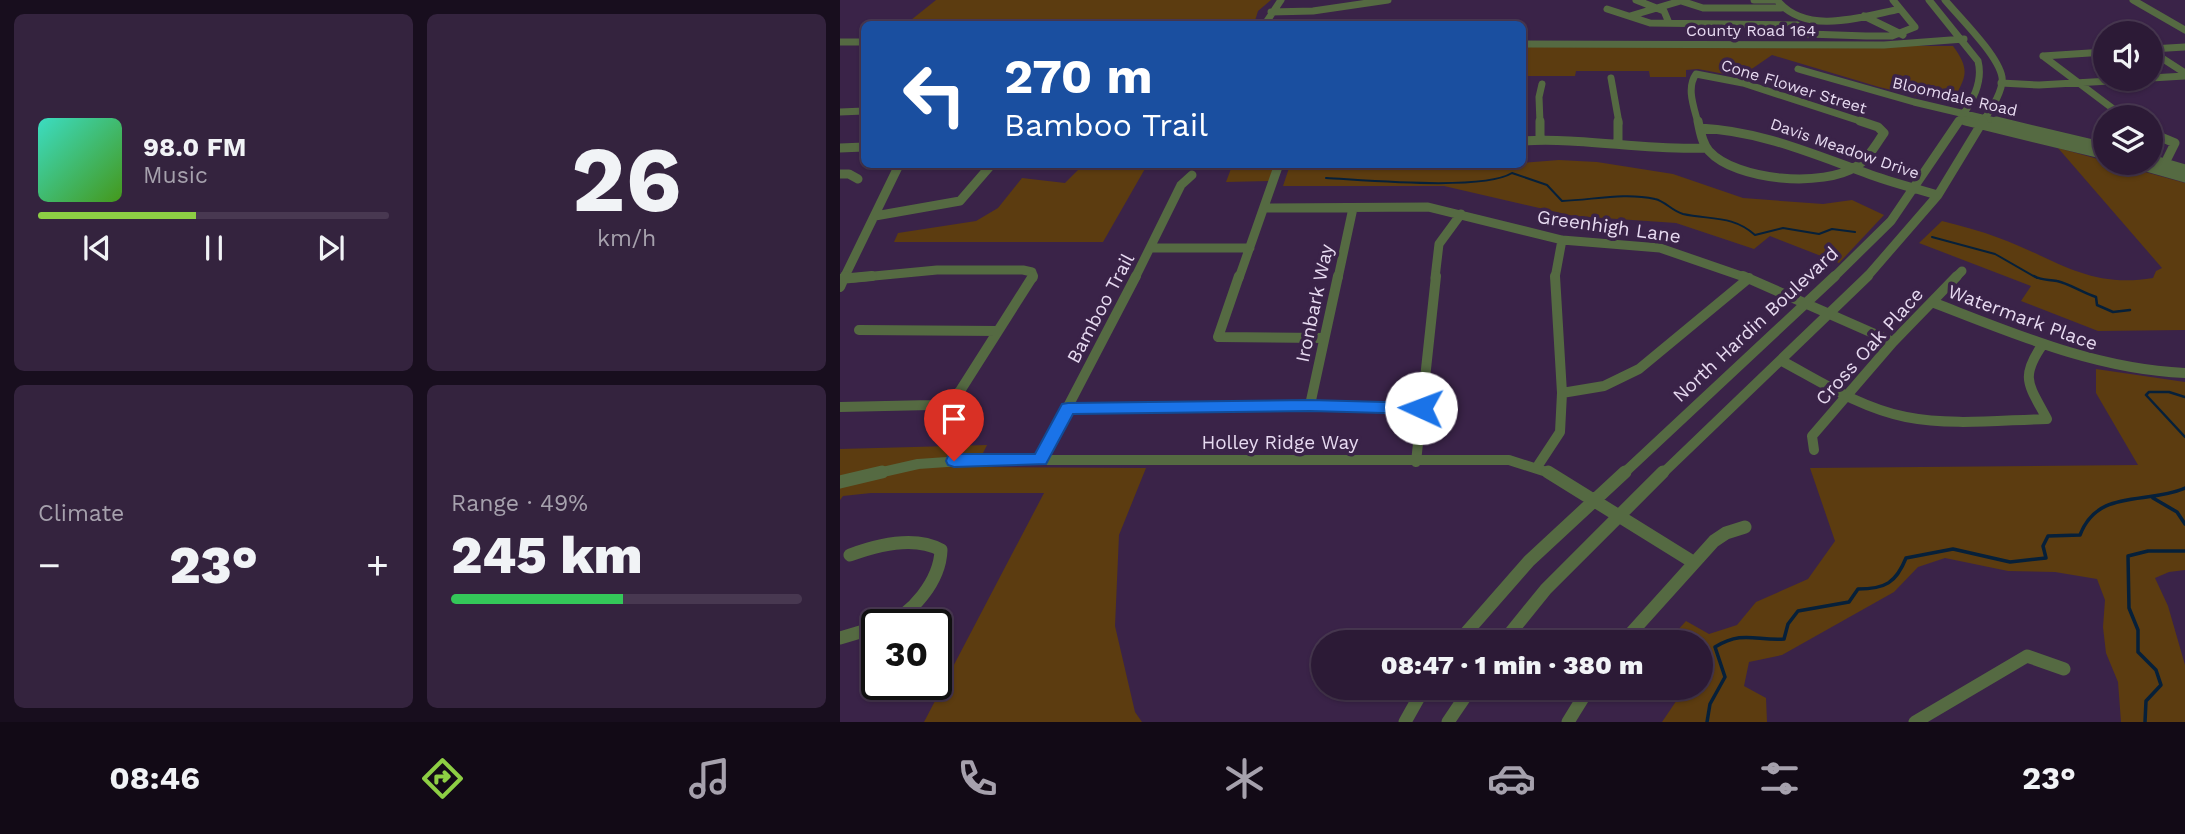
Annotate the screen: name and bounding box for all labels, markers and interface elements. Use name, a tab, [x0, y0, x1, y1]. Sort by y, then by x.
street label: County Road 164	[1686, 21, 1816, 40]
map controls	[2093, 21, 2163, 175]
button: sound	[2093, 21, 2163, 91]
text: 270 m	[1004, 47, 1153, 105]
icon: left	[889, 49, 980, 140]
street label: Cone Flower Street	[1719, 55, 1869, 118]
street label: Bloomdale Road	[1891, 73, 2019, 120]
button: layers	[2093, 105, 2163, 175]
text: Bamboo Trail	[1004, 106, 1208, 144]
street label: Davis Meadow Drive	[1768, 114, 1922, 183]
text: 26	[571, 126, 682, 233]
text: 98.0 FM	[143, 132, 246, 162]
text: Music	[143, 162, 208, 189]
street label: Greenhigh Lane	[1536, 205, 1682, 248]
text: km/h	[597, 225, 656, 252]
icon: previous	[78, 229, 116, 267]
icon: pause	[195, 229, 233, 267]
icon: next	[312, 229, 350, 267]
street label: Ironbark Way	[1291, 242, 1338, 364]
street label: North Hardin Boulevard	[1668, 242, 1843, 407]
street label: Bamboo Trail	[1062, 249, 1139, 367]
street label: Watermark Place	[1945, 280, 2101, 355]
street label: Cross Oak Place	[1811, 283, 1928, 410]
position arrow	[1384, 371, 1458, 445]
pin	[924, 389, 984, 461]
icon: arrive	[935, 400, 973, 438]
street label: Holley Ridge Way	[1201, 431, 1359, 454]
text: Range · 49%	[451, 490, 588, 517]
text: Climate	[38, 500, 124, 527]
text: 245 km	[451, 525, 643, 586]
text: 23°	[169, 535, 258, 596]
text: −	[38, 543, 61, 587]
text: +	[366, 543, 389, 587]
speed limit sign: 30	[861, 609, 952, 700]
text: 08:47 · 1 min · 380 m	[1381, 650, 1643, 680]
icon: directions	[418, 754, 467, 803]
icon: music	[685, 754, 734, 803]
icon: phone	[953, 754, 1002, 803]
icon: climate	[1220, 754, 1269, 803]
icon: car	[1487, 754, 1536, 803]
icon: filters	[1755, 754, 1804, 803]
text: 08:46	[109, 759, 200, 797]
text: 23°	[2022, 759, 2076, 797]

